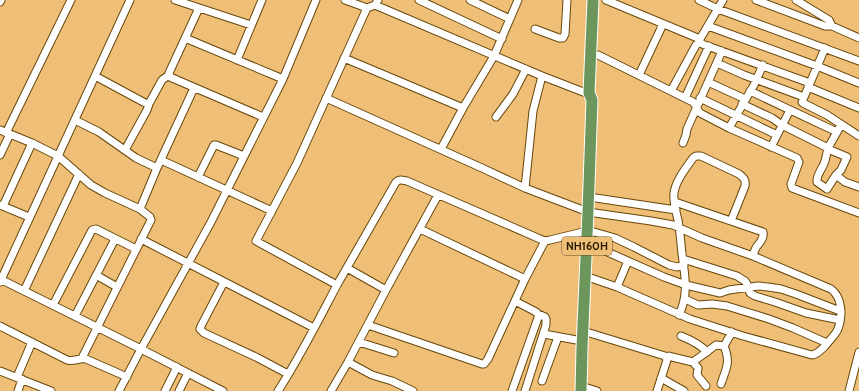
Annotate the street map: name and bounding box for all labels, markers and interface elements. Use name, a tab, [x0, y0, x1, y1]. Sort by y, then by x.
road number: NH160H	[562, 237, 612, 255]

